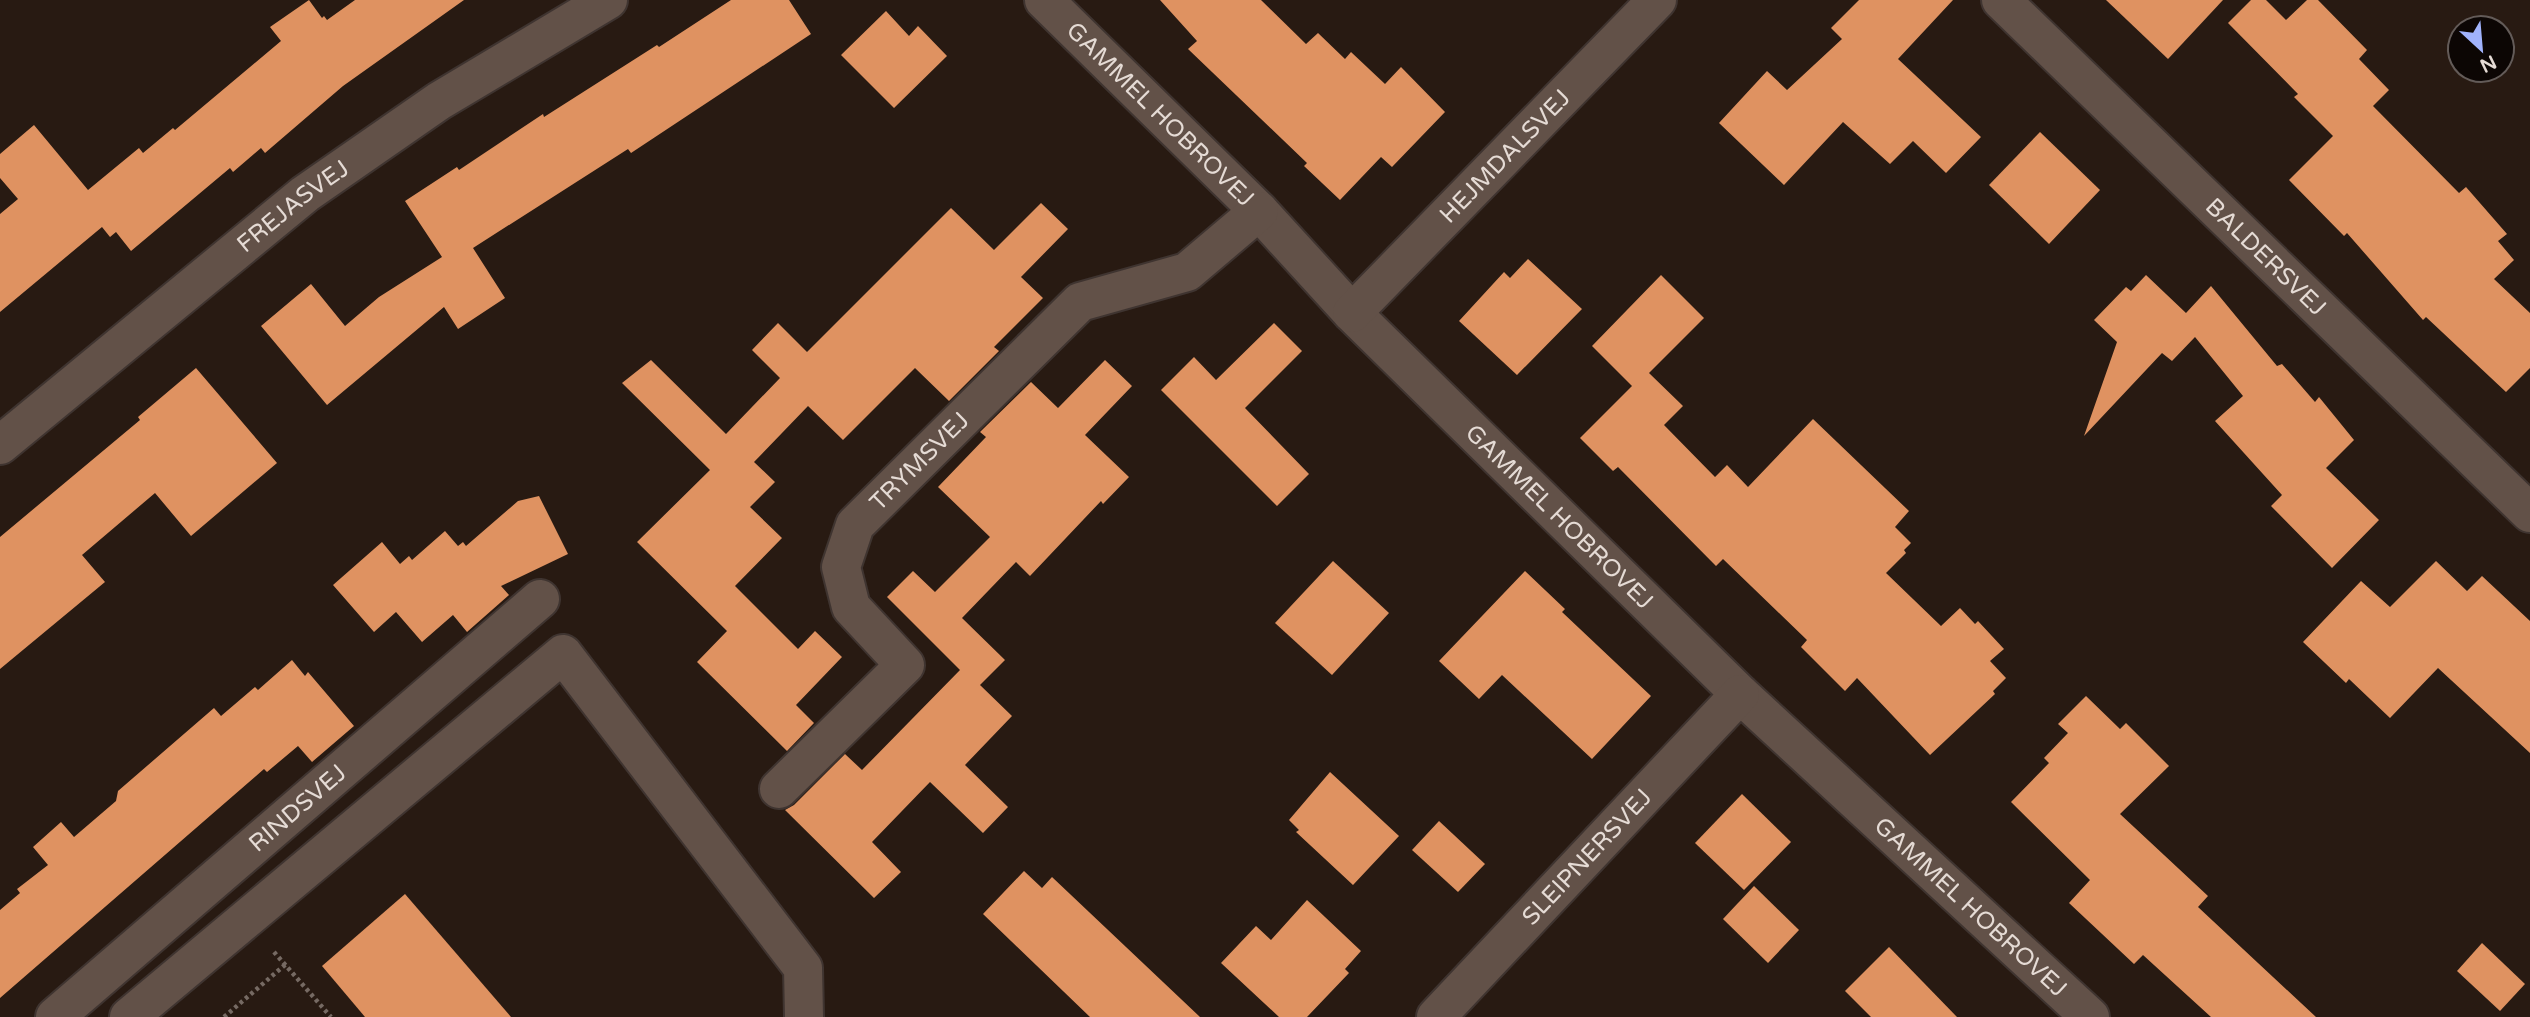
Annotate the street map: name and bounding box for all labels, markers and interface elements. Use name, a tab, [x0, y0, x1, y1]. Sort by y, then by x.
north arrow	[2446, 14, 2516, 84]
street label: GAMMEL HOBROVEJ	[1060, 16, 1260, 213]
text: N	[2476, 50, 2500, 77]
street label: HEJMDALSVEJ	[1434, 84, 1577, 229]
street label: FREJASVEJ	[231, 154, 355, 259]
street label: BALDERSVEJ	[2199, 192, 2332, 322]
street label: TRYMSVEJ	[864, 406, 975, 517]
street label: GAMMEL HOBROVEJ	[1459, 419, 1659, 616]
street label: RINDSVEJ	[243, 759, 352, 858]
street label: SLEIPNERSVEJ	[1516, 783, 1658, 931]
street label: GAMMEL HOBROVEJ	[1868, 811, 2073, 1003]

